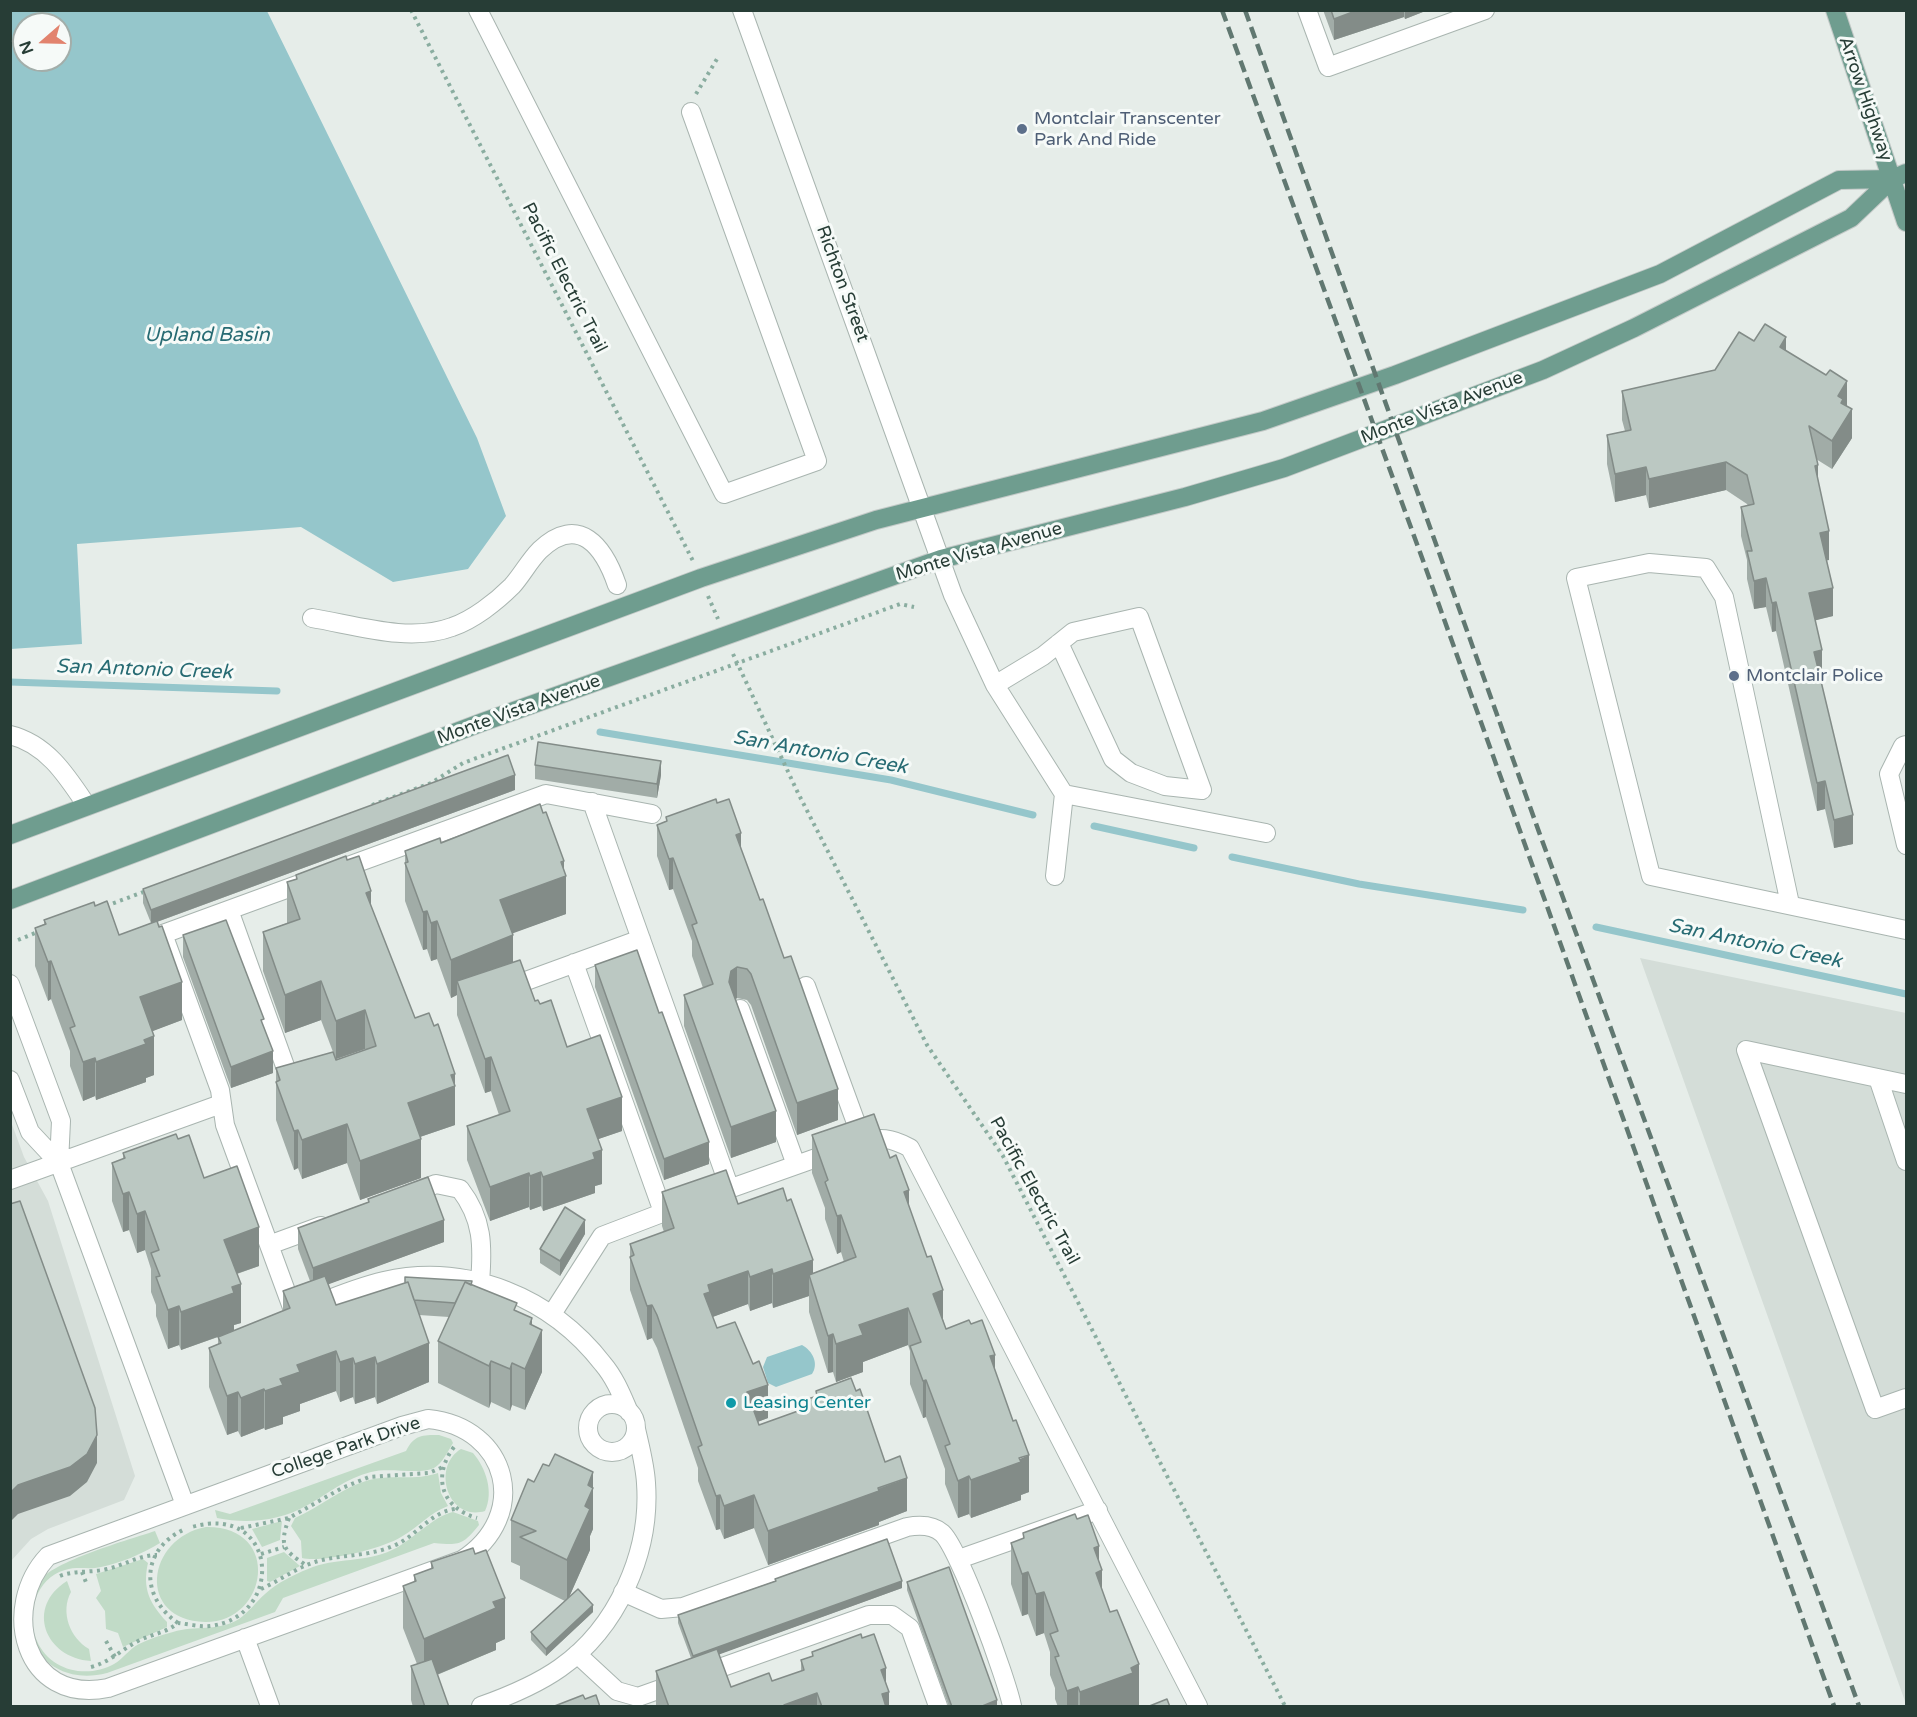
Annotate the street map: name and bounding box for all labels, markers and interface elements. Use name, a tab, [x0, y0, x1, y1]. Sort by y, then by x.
north arrow	[12, 12, 72, 72]
street label: Arrow Highway	[1834, 34, 1896, 164]
text: N	[15, 38, 39, 57]
place label: Montclair Transcenter Park And Ride	[1034, 108, 1221, 150]
marker: Montclair Transcenter Park And Ride	[1015, 122, 1029, 136]
street label: Pacific Electric Trail	[517, 199, 611, 357]
street label: Richton Street	[811, 223, 873, 345]
water label: Upland Basin	[144, 324, 270, 348]
street label: Monte Vista Avenue	[1358, 367, 1526, 449]
street label: Monte Vista Avenue	[893, 518, 1065, 586]
water label: San Antonio Creek	[55, 655, 233, 685]
place label: Montclair Police	[1746, 665, 1883, 687]
marker: Montclair Police	[1727, 669, 1741, 683]
street label: Monte Vista Avenue	[435, 670, 603, 750]
water label: San Antonio Creek	[731, 726, 909, 780]
water label: San Antonio Creek	[1666, 914, 1844, 974]
street label: Pacific Electric Trail	[984, 1113, 1084, 1269]
place label: Leasing Center	[743, 1392, 871, 1414]
marker: Leasing Center	[724, 1396, 738, 1410]
street label: College Park Drive	[269, 1412, 423, 1484]

